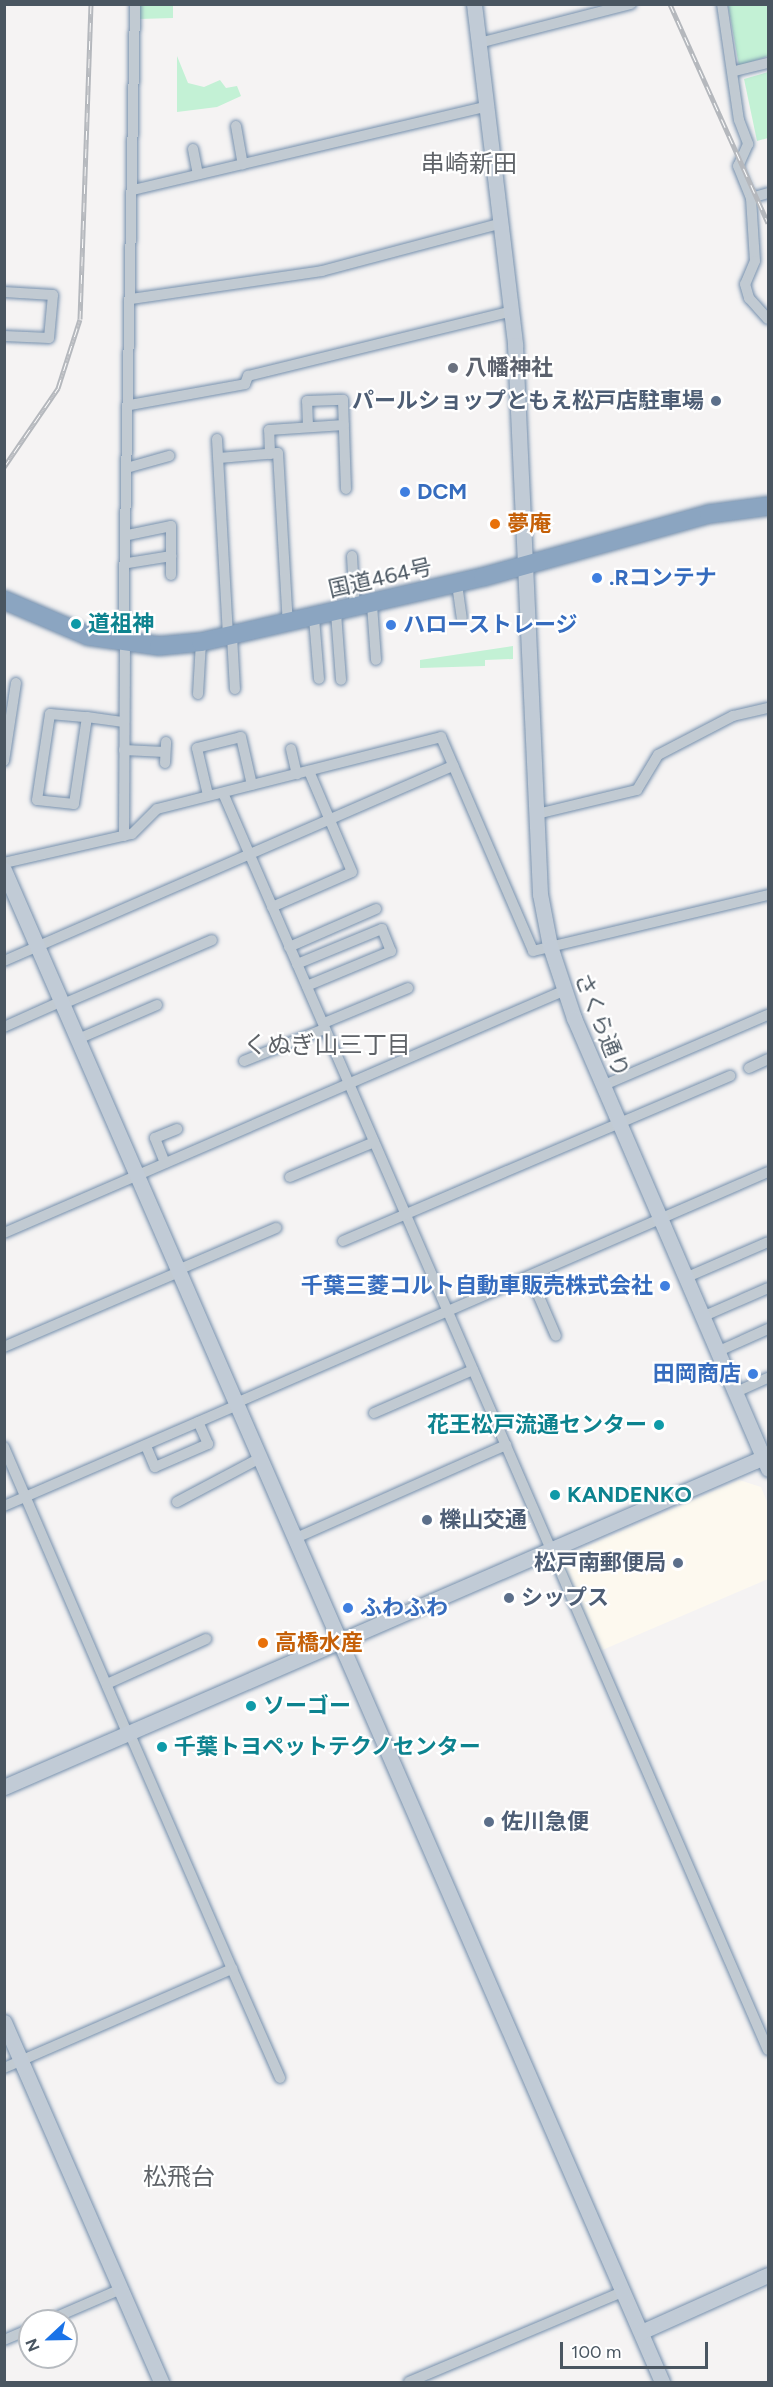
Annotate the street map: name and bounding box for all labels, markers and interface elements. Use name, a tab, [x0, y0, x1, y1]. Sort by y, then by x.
district label: 串崎新田	[421, 150, 517, 178]
place label: 八幡神社	[465, 355, 553, 381]
marker: 八幡神社	[446, 361, 460, 375]
place label: パールショップともえ松戸店駐車場	[352, 388, 704, 414]
marker: パールショップともえ松戸店駐車場	[709, 394, 723, 408]
place label: DCM	[417, 479, 467, 505]
marker: DCM	[398, 485, 412, 499]
place label: 夢庵	[507, 511, 551, 537]
marker: 夢庵	[488, 517, 502, 531]
street label: 国道464号	[325, 553, 435, 603]
place label: .Rコンテナ	[609, 565, 717, 591]
marker: .Rコンテナ	[590, 571, 604, 585]
place label: 道祖神	[88, 611, 154, 637]
place label: ハローストレージ	[403, 612, 579, 638]
marker: 道祖神	[69, 617, 83, 631]
marker: ハローストレージ	[384, 618, 398, 632]
street label: さくら通り	[569, 969, 635, 1081]
district label: くぬぎ山三丁目	[243, 1031, 411, 1059]
place label: 千葉三菱コルト自動車販売株式会社	[301, 1273, 653, 1299]
marker: 千葉三菱コルト自動車販売株式会社	[658, 1279, 672, 1293]
place label: 田岡商店	[653, 1361, 741, 1387]
marker: 田岡商店	[746, 1367, 760, 1381]
place label: 花王松戸流通センター	[427, 1412, 647, 1438]
marker: 花王松戸流通センター	[652, 1418, 666, 1432]
place label: KANDENKO	[567, 1482, 692, 1508]
marker: KANDENKO	[548, 1488, 562, 1502]
place label: 櫟山交通	[439, 1507, 527, 1533]
marker: 櫟山交通	[420, 1513, 434, 1527]
place label: 松戸南郵便局	[534, 1550, 666, 1576]
marker: 松戸南郵便局	[671, 1556, 685, 1570]
place label: シップス	[521, 1585, 609, 1611]
marker: シップス	[502, 1591, 516, 1605]
place label: ふわふわ	[360, 1595, 448, 1621]
marker: ふわふわ	[341, 1601, 355, 1615]
place label: 高橋水産	[275, 1630, 363, 1656]
marker: 高橋水産	[256, 1636, 270, 1650]
place label: ソーゴー	[263, 1693, 351, 1719]
marker: ソーゴー	[244, 1699, 258, 1713]
place label: 千葉トヨペットテクノセンター	[174, 1734, 482, 1760]
marker: 千葉トヨペットテクノセンター	[155, 1740, 169, 1754]
place label: 佐川急便	[501, 1809, 589, 1835]
marker: 佐川急便	[482, 1815, 496, 1829]
district label: 松飛台	[143, 2163, 215, 2191]
north arrow	[18, 2309, 78, 2369]
scale bar	[563, 2330, 712, 2368]
text: N	[22, 2336, 44, 2354]
text: 100 m	[571, 2341, 621, 2363]

